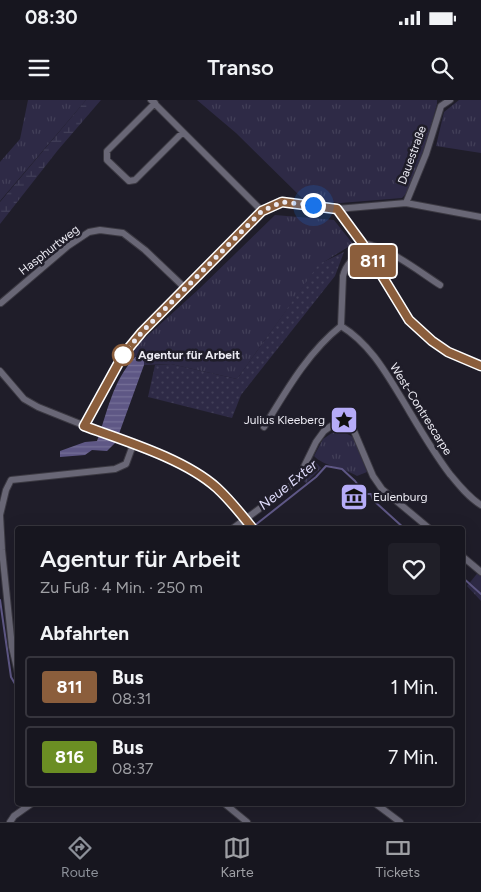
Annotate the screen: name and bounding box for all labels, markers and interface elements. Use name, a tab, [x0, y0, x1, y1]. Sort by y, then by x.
text: 08:30	[25, 6, 78, 29]
icon: menu	[25, 54, 53, 82]
text: Transo	[207, 54, 274, 81]
icon: search	[428, 54, 456, 82]
street label: Dauestraße	[395, 123, 429, 186]
your location	[301, 193, 326, 218]
street label: Hasphurtweg	[16, 222, 82, 278]
line badge: 811	[344, 245, 402, 277]
text: 811	[360, 250, 386, 272]
marker: Agentur für Arbeit	[112, 344, 134, 366]
place label: Agentur für Arbeit	[138, 348, 240, 362]
street label: West-Contrescarpe	[387, 360, 455, 458]
place icon: Julius Kleeberg	[329, 405, 359, 435]
place label: Julius Kleeberg	[244, 413, 325, 427]
water label: Neue Exter	[255, 456, 322, 514]
museum icon: Eulenburg	[339, 482, 369, 512]
place label: Eulenburg	[373, 490, 428, 504]
button: heart	[388, 543, 440, 595]
text: Agentur für Arbeit	[40, 544, 241, 573]
text: Zu Fuß · 4 Min. · 250 m	[40, 578, 203, 597]
text: Abfahrten	[40, 622, 129, 645]
text: Bus	[112, 666, 143, 689]
text: 811	[56, 676, 83, 698]
text: 1 Min.	[390, 676, 438, 699]
text: 08:31	[112, 689, 151, 708]
text: Bus	[112, 736, 143, 759]
text: 816	[55, 746, 84, 768]
text: 7 Min.	[388, 746, 438, 769]
text: 08:37	[112, 759, 153, 778]
tab: Route	[61, 834, 99, 881]
tab: Karte	[220, 834, 254, 881]
tab: Tickets	[375, 834, 420, 881]

